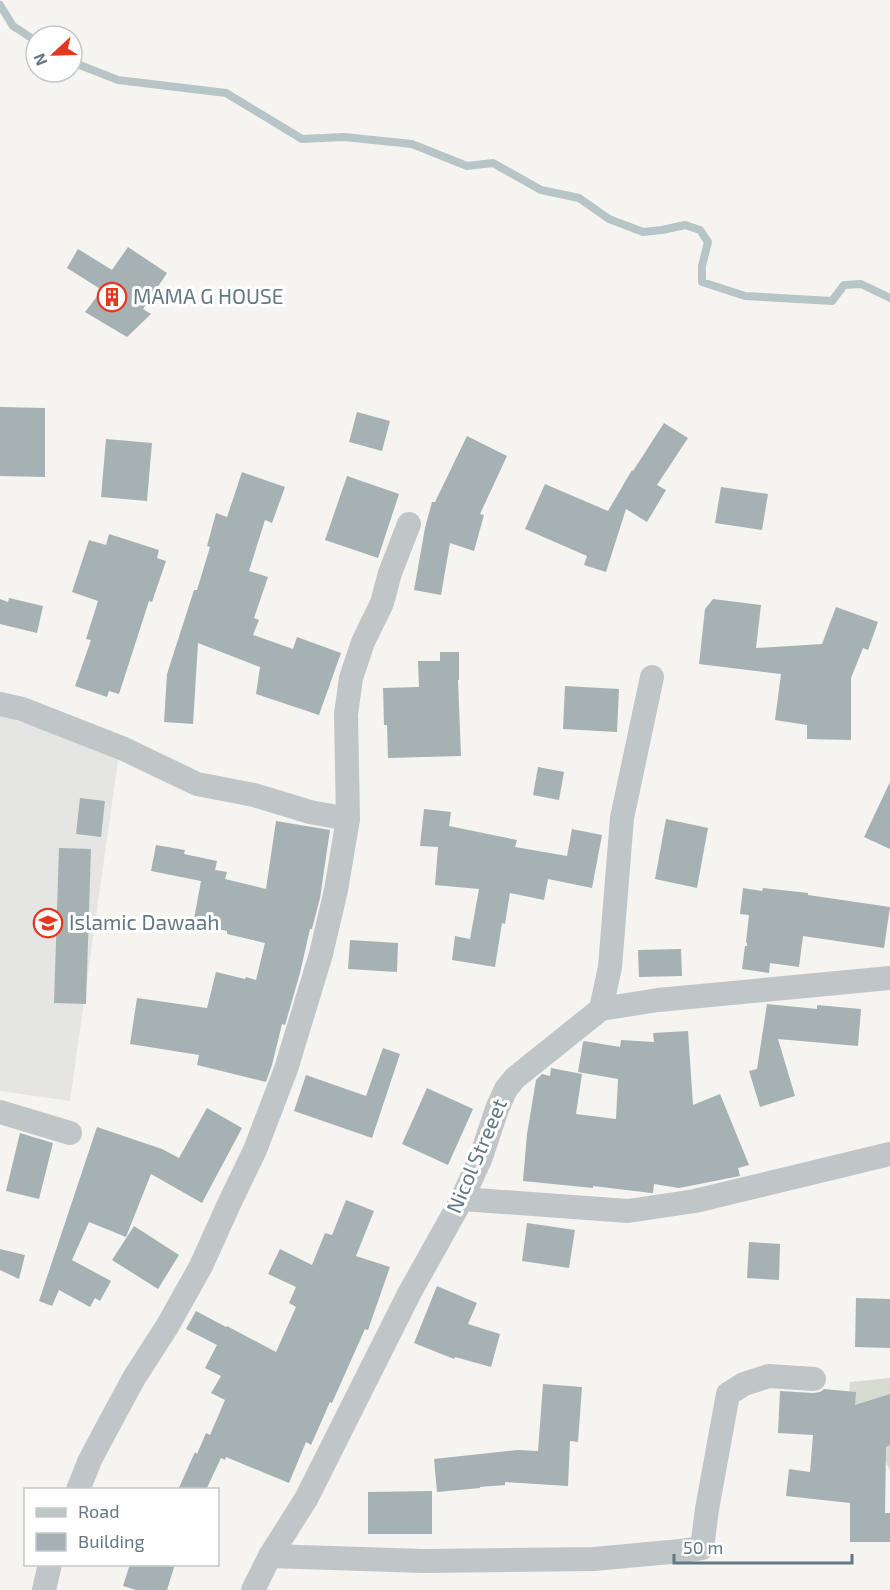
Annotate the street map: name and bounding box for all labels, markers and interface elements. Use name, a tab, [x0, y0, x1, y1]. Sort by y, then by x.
north arrow	[24, 24, 84, 84]
text: N	[29, 51, 51, 69]
building icon: MAMA G HOUSE	[96, 281, 128, 313]
place label: MAMA G HOUSE	[133, 283, 284, 308]
school or university icon: Islamic Dawaah	[32, 907, 64, 939]
place label: Islamic Dawaah	[69, 909, 219, 934]
street label: Nicol Streeet	[440, 1094, 511, 1216]
legend	[24, 1488, 219, 1566]
text: Road	[78, 1500, 119, 1522]
scale bar	[674, 1527, 852, 1565]
text: Building	[78, 1530, 145, 1552]
text: 50 m	[683, 1536, 723, 1558]

